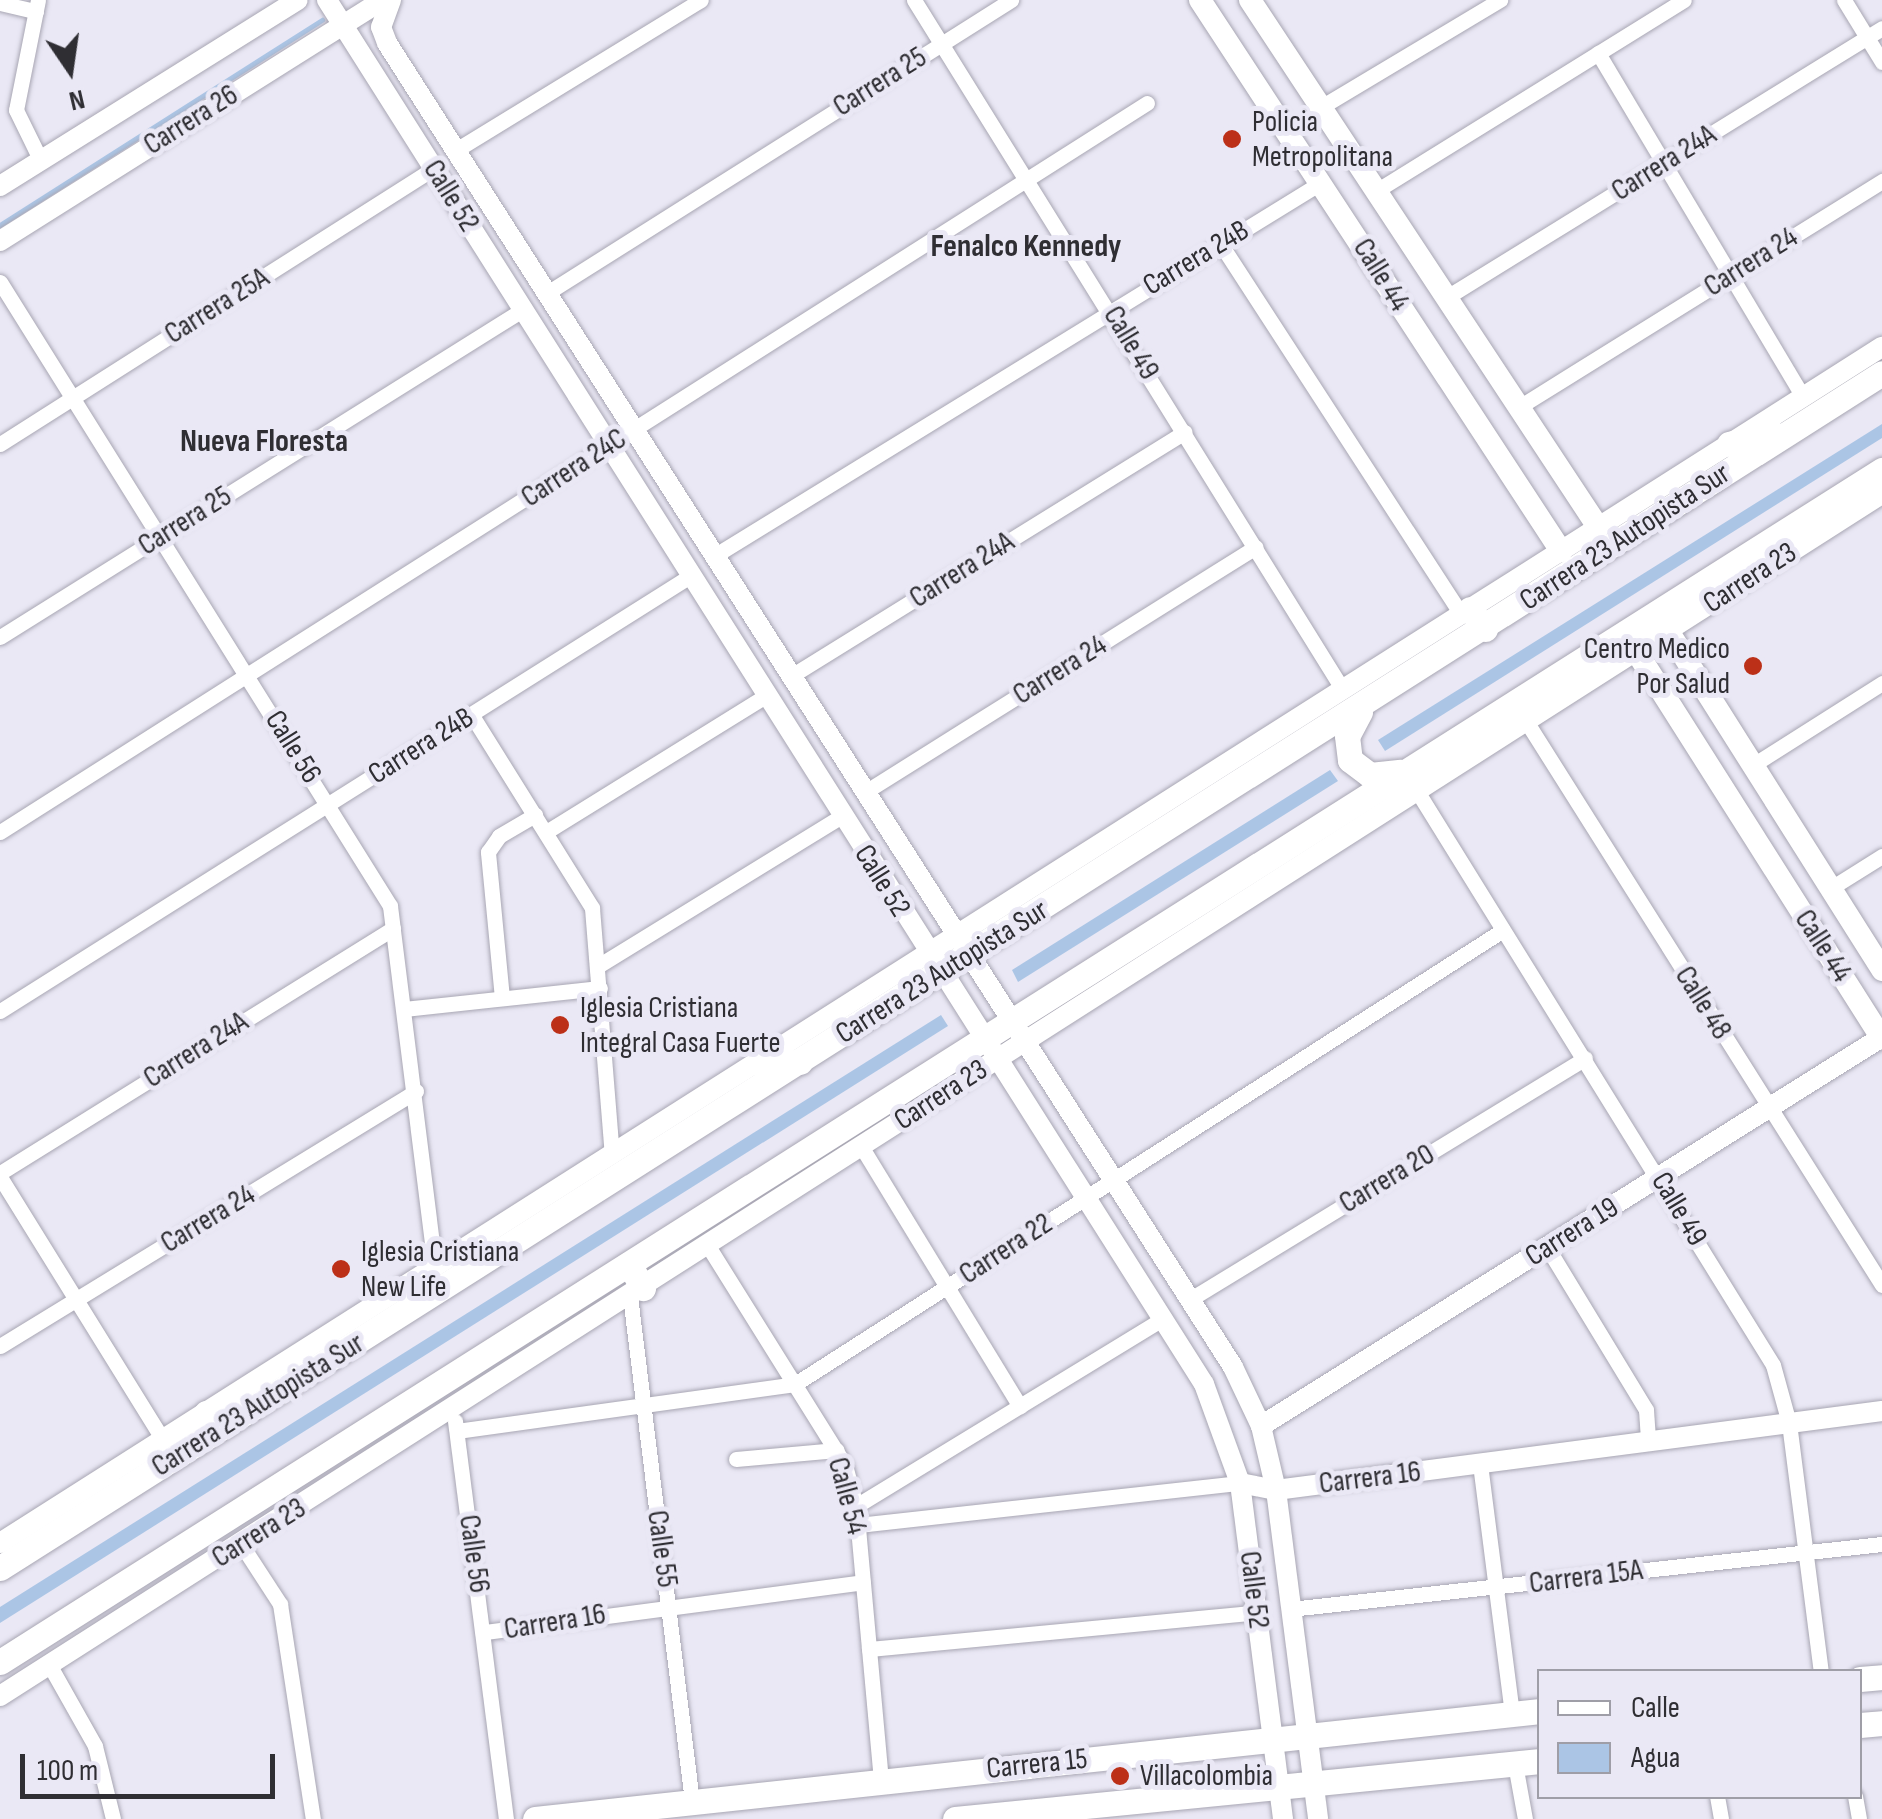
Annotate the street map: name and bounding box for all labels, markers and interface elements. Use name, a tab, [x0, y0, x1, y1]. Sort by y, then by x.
north arrow	[20, 20, 120, 120]
street label: Carrera 25	[827, 39, 933, 125]
street label: Carrera 26	[137, 77, 245, 163]
text: N	[66, 82, 88, 117]
place label: Policia Metropolitana	[1252, 104, 1393, 174]
street label: Carrera 24A	[1605, 117, 1723, 209]
marker: Policia Metropolitana	[1221, 128, 1243, 150]
street label: Calle 52	[415, 153, 487, 239]
street label: Carrera 24B	[1137, 212, 1255, 304]
street label: Carrera 24	[1698, 219, 1804, 305]
district label: Fenalco Kennedy	[931, 228, 1121, 266]
street label: Calle 44	[1345, 232, 1417, 318]
street label: Carrera 25A	[158, 260, 276, 352]
street label: Calle 49	[1095, 300, 1167, 386]
street label: Carrera 24C	[515, 421, 633, 515]
district label: Nueva Floresta	[180, 423, 348, 461]
street label: Carrera 23 Autopista Sur	[1513, 456, 1737, 618]
street label: Carrera 25	[132, 478, 238, 564]
street label: Carrera 24A	[903, 524, 1021, 616]
street label: Carrera 23	[1697, 535, 1803, 621]
street label: Carrera 24	[1007, 627, 1113, 713]
place label: Centro Medico Por Salud	[1584, 631, 1730, 702]
marker: Centro Medico Por Salud	[1740, 653, 1766, 679]
street label: Carrera 24B	[362, 700, 480, 792]
street label: Calle 56	[257, 704, 329, 790]
street label: Calle 52	[846, 838, 918, 924]
street label: Carrera 23 Autopista Sur	[829, 892, 1055, 1052]
street label: Calle 44	[1786, 903, 1860, 989]
street label: Calle 48	[1667, 960, 1739, 1046]
place label: Iglesia Cristiana Integral Casa Fuerte	[580, 990, 781, 1060]
street label: Carrera 24A	[137, 1004, 255, 1096]
marker: Iglesia Cristiana Integral Casa Fuerte	[549, 1014, 571, 1036]
street label: Carrera 23	[888, 1052, 994, 1138]
street label: Carrera 20	[1333, 1137, 1441, 1221]
street label: Calle 49	[1643, 1166, 1715, 1252]
street label: Carrera 24	[154, 1177, 262, 1261]
street label: Carrera 19	[1519, 1190, 1625, 1274]
street label: Carrera 22	[953, 1206, 1059, 1292]
place label: Iglesia Cristiana New Life	[361, 1234, 519, 1304]
marker: Iglesia Cristiana New Life	[330, 1258, 352, 1280]
street label: Carrera 23 Autopista Sur	[145, 1325, 371, 1485]
street label: Calle 54	[819, 1454, 875, 1538]
street label: Carrera 16	[1317, 1454, 1423, 1502]
street label: Carrera 23	[205, 1490, 313, 1576]
street label: Calle 55	[639, 1508, 685, 1590]
street label: Calle 56	[451, 1513, 497, 1595]
street label: Calle 52	[1231, 1549, 1277, 1631]
street label: Carrera 15A	[1527, 1552, 1645, 1602]
street label: Carrera 16	[502, 1596, 608, 1648]
legend	[1537, 1669, 1862, 1799]
text: Calle	[1631, 1690, 1680, 1726]
scale bar	[25, 1734, 280, 1796]
text: Agua	[1631, 1740, 1680, 1776]
street label: Carrera 15	[985, 1741, 1089, 1787]
text: 100 m	[37, 1753, 98, 1789]
place label: Villacolombia	[1140, 1758, 1273, 1794]
marker: Villacolombia	[1109, 1765, 1131, 1787]

